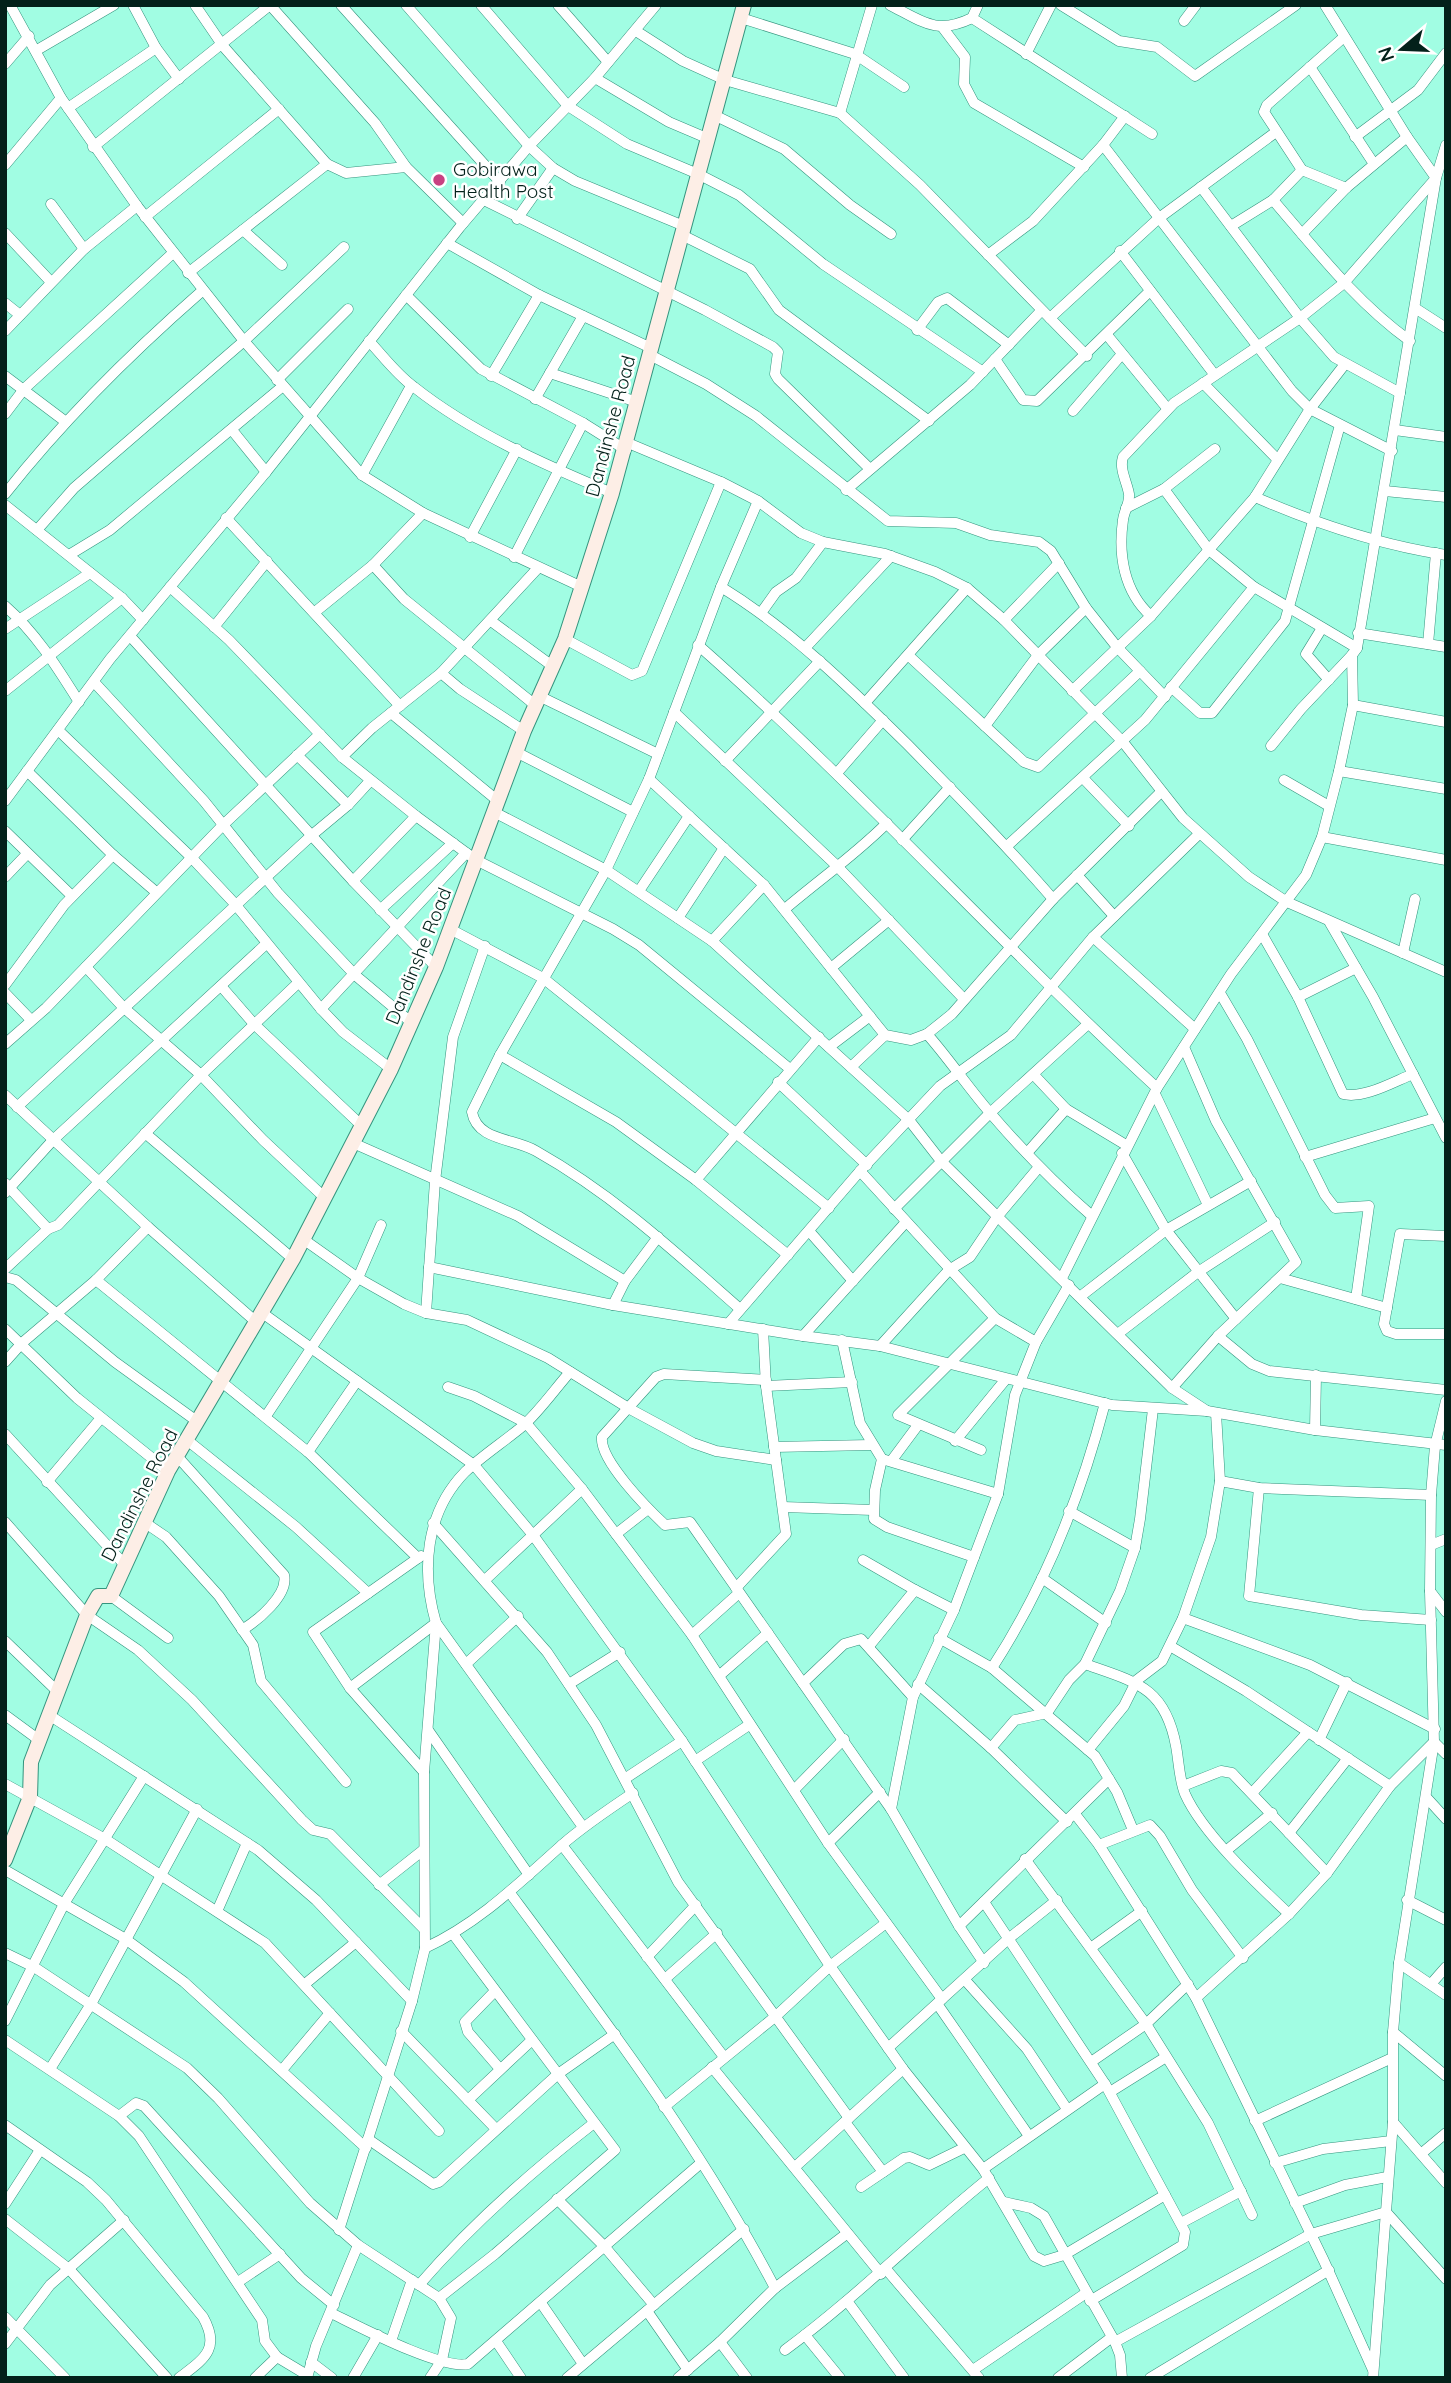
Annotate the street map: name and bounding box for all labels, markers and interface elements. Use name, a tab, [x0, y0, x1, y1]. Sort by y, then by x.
north arrow	[1367, 14, 1437, 84]
text: N	[1372, 44, 1400, 65]
place label: Gobirawa Health Post	[453, 157, 554, 203]
marker: Gobirawa Health Post	[431, 172, 447, 188]
street label: Dandinshe Road	[580, 353, 640, 499]
street label: Dandinshe Road	[380, 884, 456, 1028]
street label: Dandinshe Road	[95, 1425, 183, 1565]

